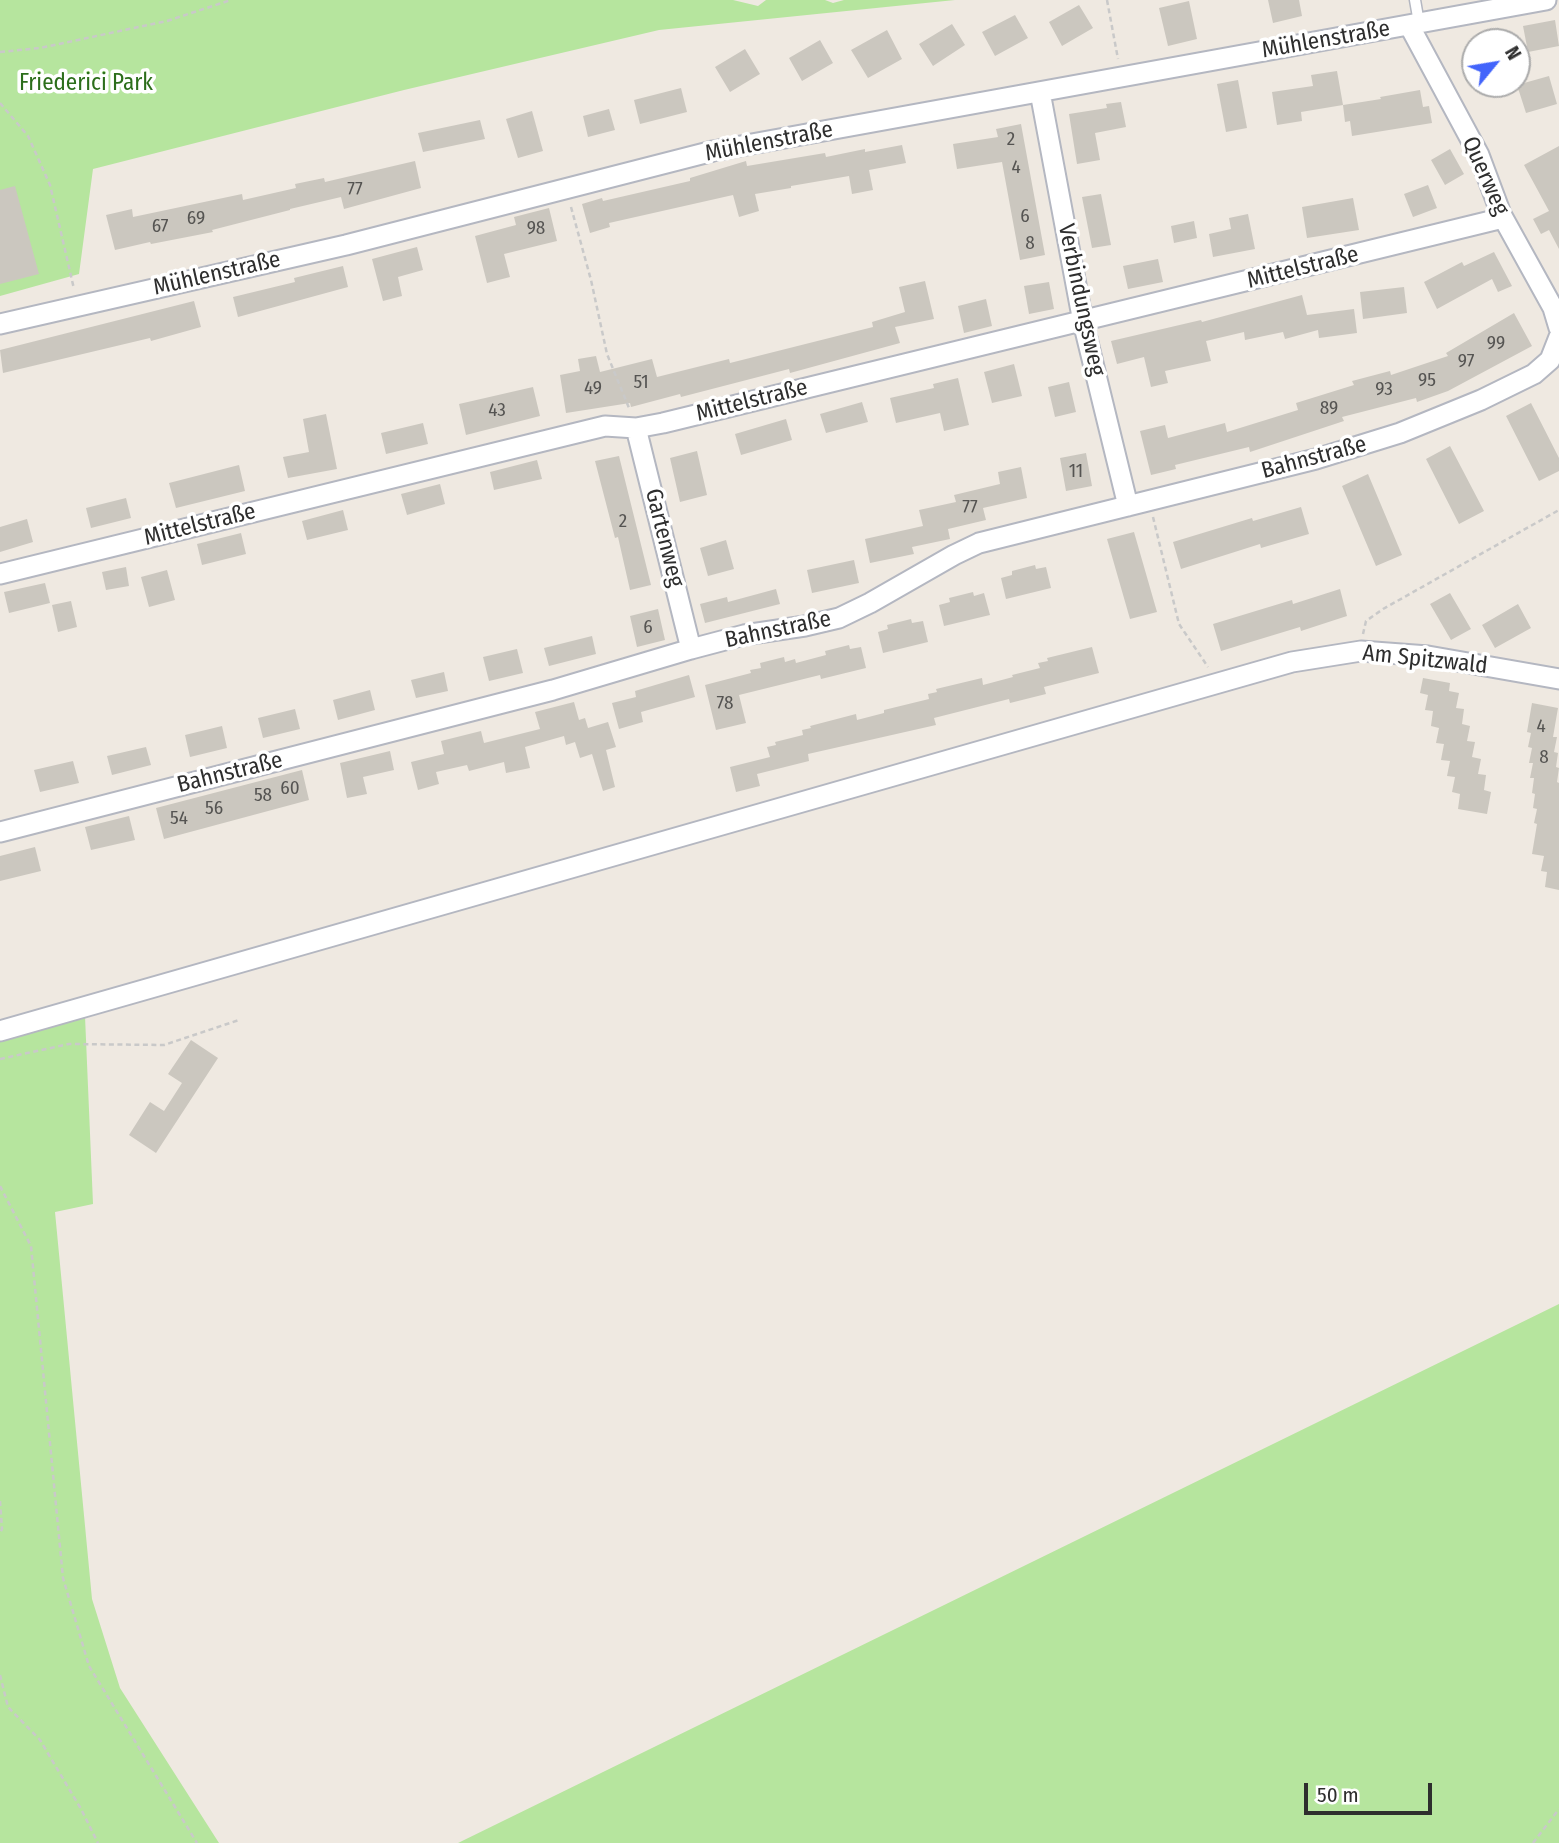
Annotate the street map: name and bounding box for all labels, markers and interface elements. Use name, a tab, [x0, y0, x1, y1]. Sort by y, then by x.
street label: Mühlenstraße	[1260, 15, 1392, 65]
north arrow	[1461, 28, 1531, 98]
text: N	[1500, 43, 1526, 64]
park label: Friederici Park	[19, 70, 153, 98]
street label: Mühlenstraße	[703, 116, 835, 168]
house number: 2	[1007, 129, 1015, 151]
street label: Querweg	[1455, 132, 1515, 220]
house number: 4	[1011, 157, 1021, 179]
house number: 77	[347, 179, 363, 201]
house number: 6	[1020, 206, 1030, 228]
house number: 69	[187, 208, 205, 230]
house number: 67	[152, 216, 168, 238]
house number: 98	[527, 218, 545, 240]
street label: Verbindungsweg	[1051, 221, 1111, 379]
house number: 8	[1025, 233, 1035, 255]
street label: Mittelstraße	[1244, 241, 1362, 295]
street label: Mühlenstraße	[151, 246, 283, 302]
house number: 99	[1487, 333, 1505, 355]
house number: 97	[1458, 351, 1474, 373]
house number: 95	[1418, 370, 1436, 392]
house number: 51	[633, 372, 649, 394]
street label: Mittelstraße	[693, 374, 811, 428]
house number: 49	[584, 378, 602, 400]
house number: 93	[1375, 379, 1393, 401]
house number: 89	[1320, 398, 1338, 420]
house number: 43	[488, 400, 506, 422]
street label: Bahnstraße	[1258, 431, 1370, 485]
house number: 11	[1069, 461, 1083, 483]
street label: Gartenweg	[638, 486, 690, 590]
house number: 77	[962, 497, 978, 519]
street label: Mittelstraße	[141, 498, 259, 552]
house number: 2	[619, 511, 627, 533]
street label: Bahnstraße	[722, 605, 834, 655]
house number: 6	[643, 617, 653, 639]
street label: Am Spitzwald	[1361, 640, 1489, 680]
house number: 78	[717, 693, 733, 715]
house number: 4	[1536, 716, 1546, 738]
street label: Bahnstraße	[174, 747, 286, 799]
house number: 8	[1539, 747, 1549, 769]
house number: 60	[280, 778, 300, 800]
house number: 58	[254, 785, 272, 807]
house number: 56	[205, 798, 223, 820]
house number: 54	[170, 808, 188, 830]
scale bar	[1307, 1770, 1435, 1814]
text: 50 m	[1317, 1782, 1359, 1808]

